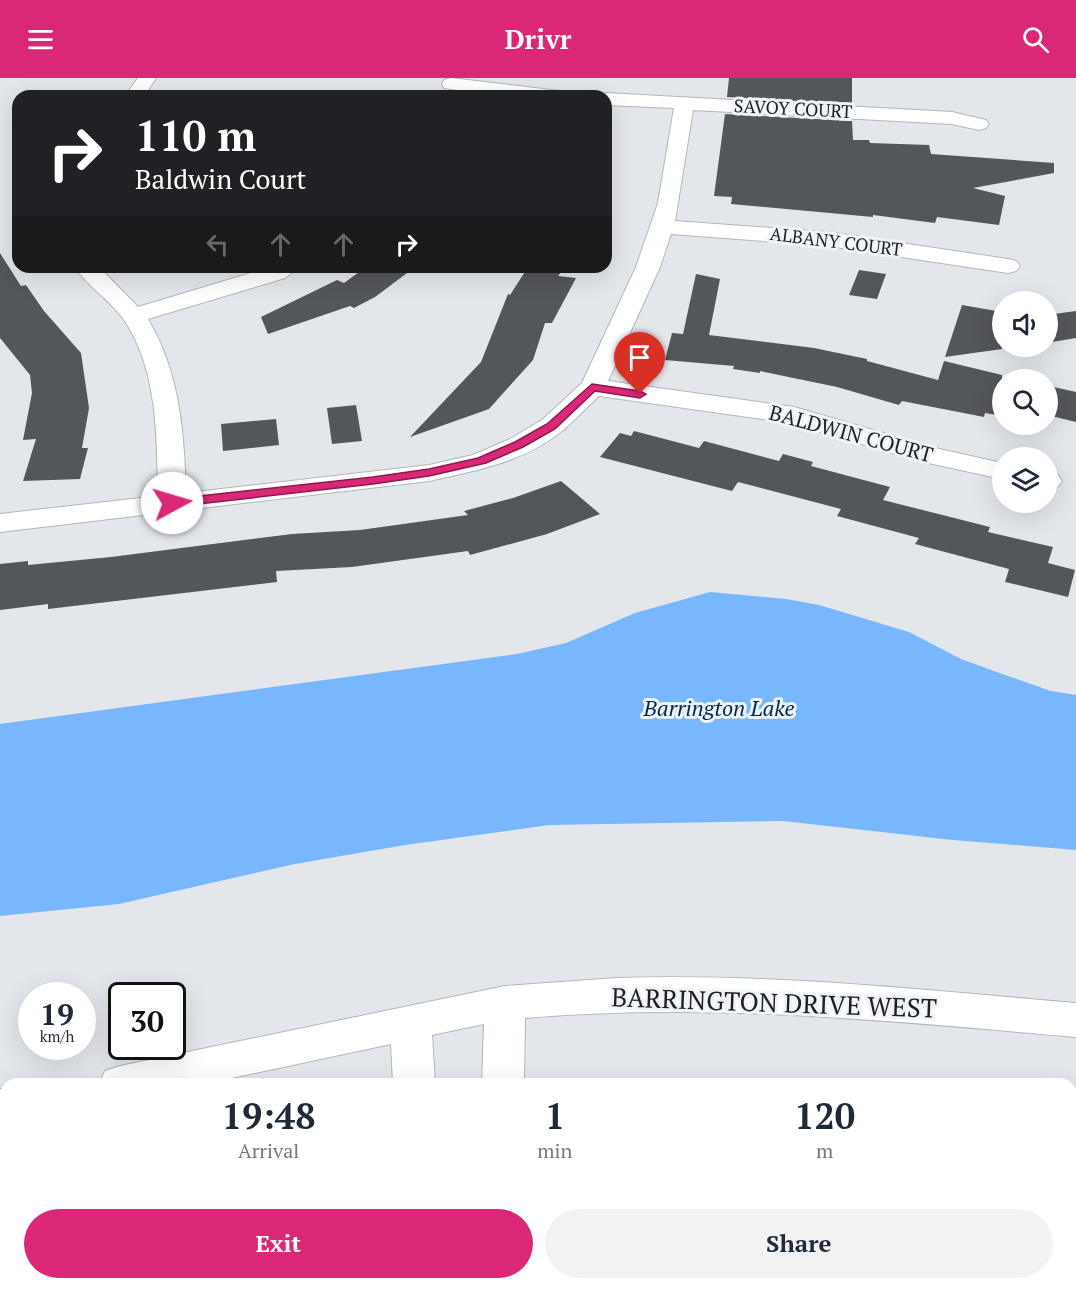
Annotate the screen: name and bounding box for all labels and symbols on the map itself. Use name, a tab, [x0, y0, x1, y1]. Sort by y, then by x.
street label: SAVOY COURT	[733, 93, 853, 123]
street label: ALBANY COURT	[769, 221, 904, 261]
pin	[614, 332, 665, 394]
street label: BALDWIN COURT	[766, 398, 936, 468]
position arrow	[140, 471, 204, 535]
water label: Barrington Lake	[642, 693, 795, 722]
street label: BARRINGTON DRIVE WEST	[611, 979, 937, 1025]
speed limit sign: 30	[108, 982, 186, 1060]

